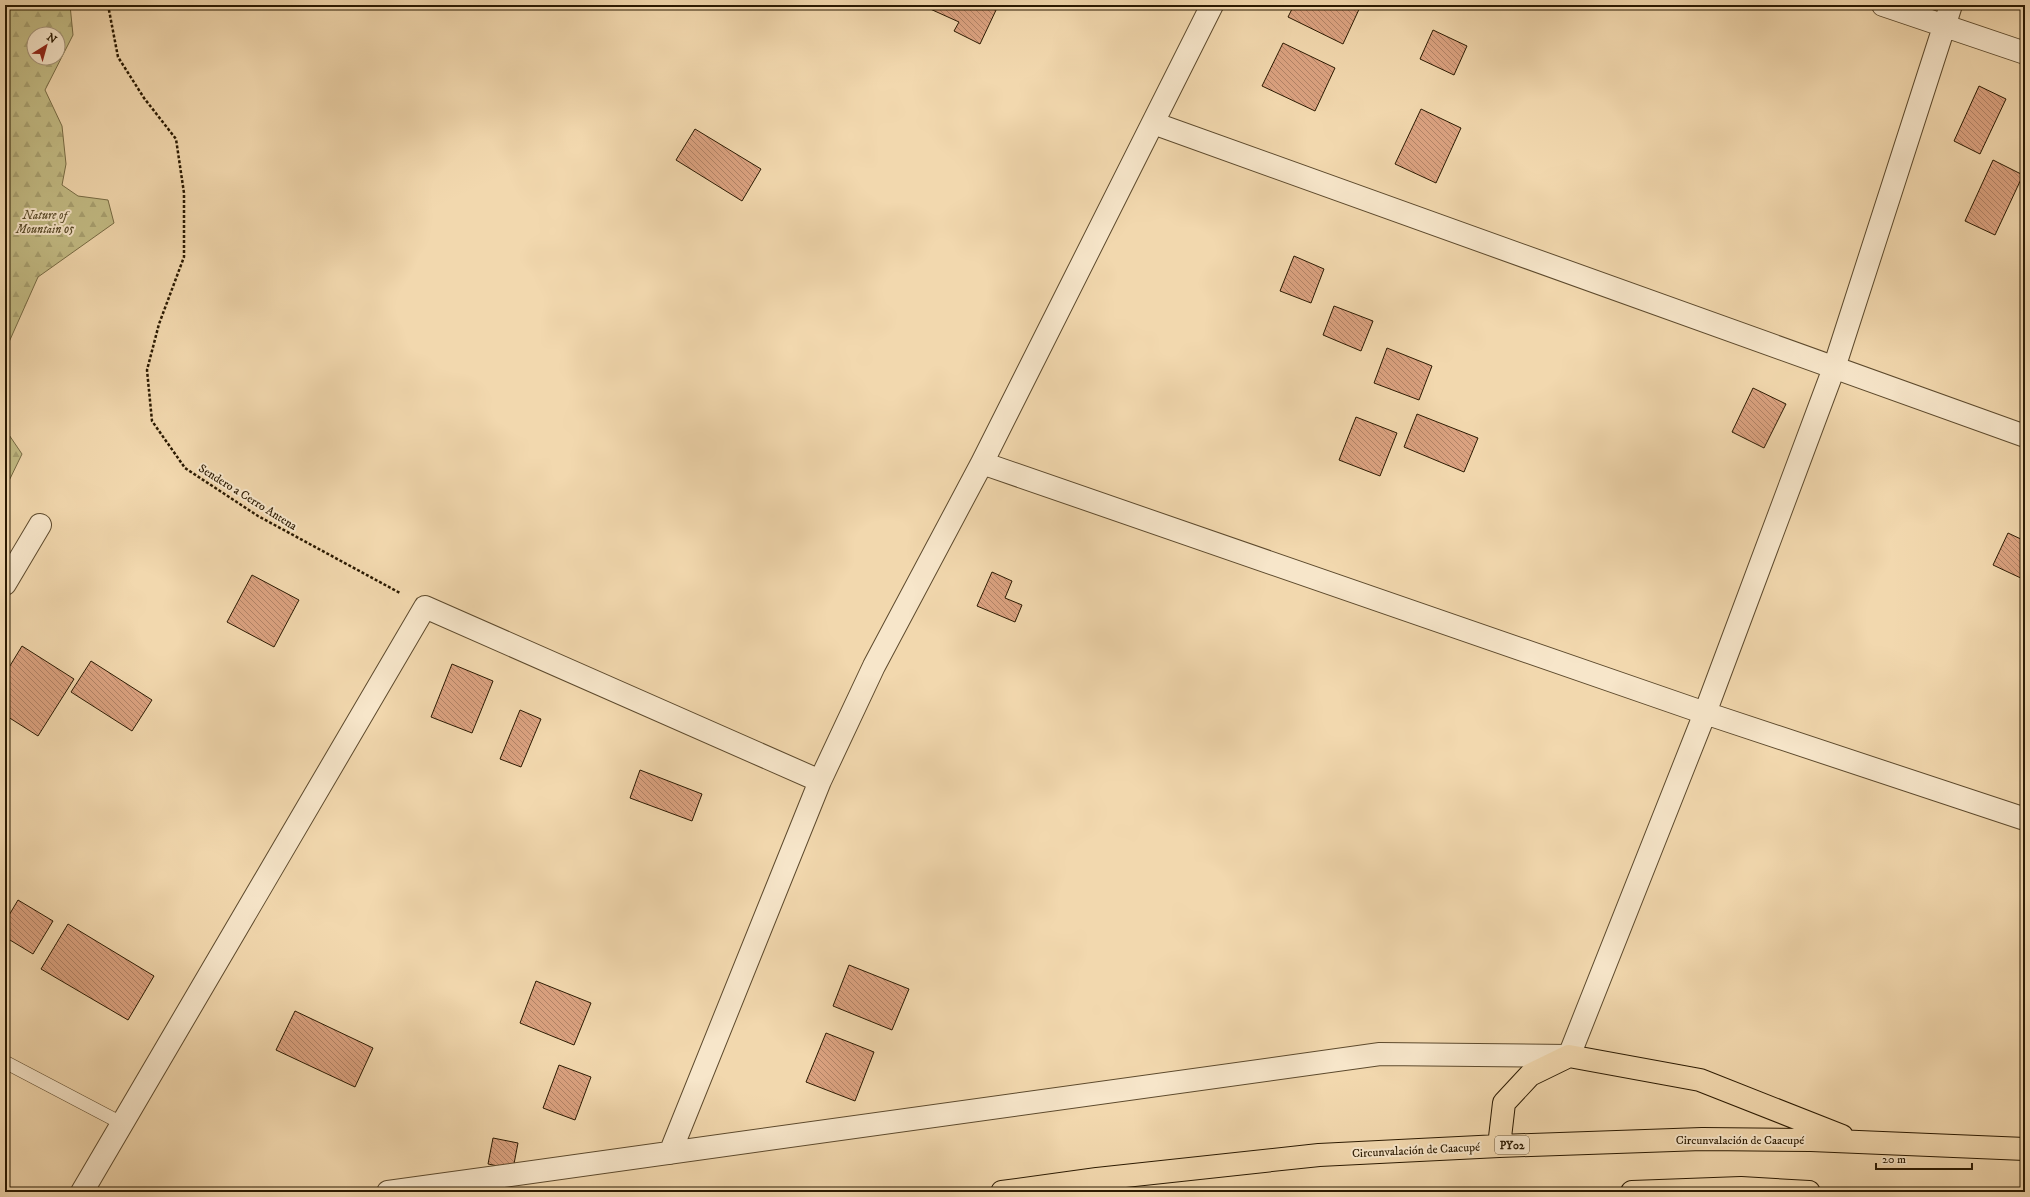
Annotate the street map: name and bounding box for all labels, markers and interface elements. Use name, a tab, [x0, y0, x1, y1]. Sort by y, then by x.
north arrow	[26, 26, 66, 66]
text: N	[44, 31, 59, 47]
park label: Nature of Mountain 05	[15, 208, 74, 237]
street label: Sendero a Cerro Antena	[196, 461, 301, 534]
street label: Circunvalación de Caacupé	[1676, 1133, 1804, 1148]
road number: PY02	[1495, 1136, 1529, 1154]
street label: Circunvalación de Caacupé	[1352, 1140, 1481, 1161]
scale bar	[1876, 1145, 1972, 1171]
text: 20 m	[1882, 1152, 1906, 1167]

